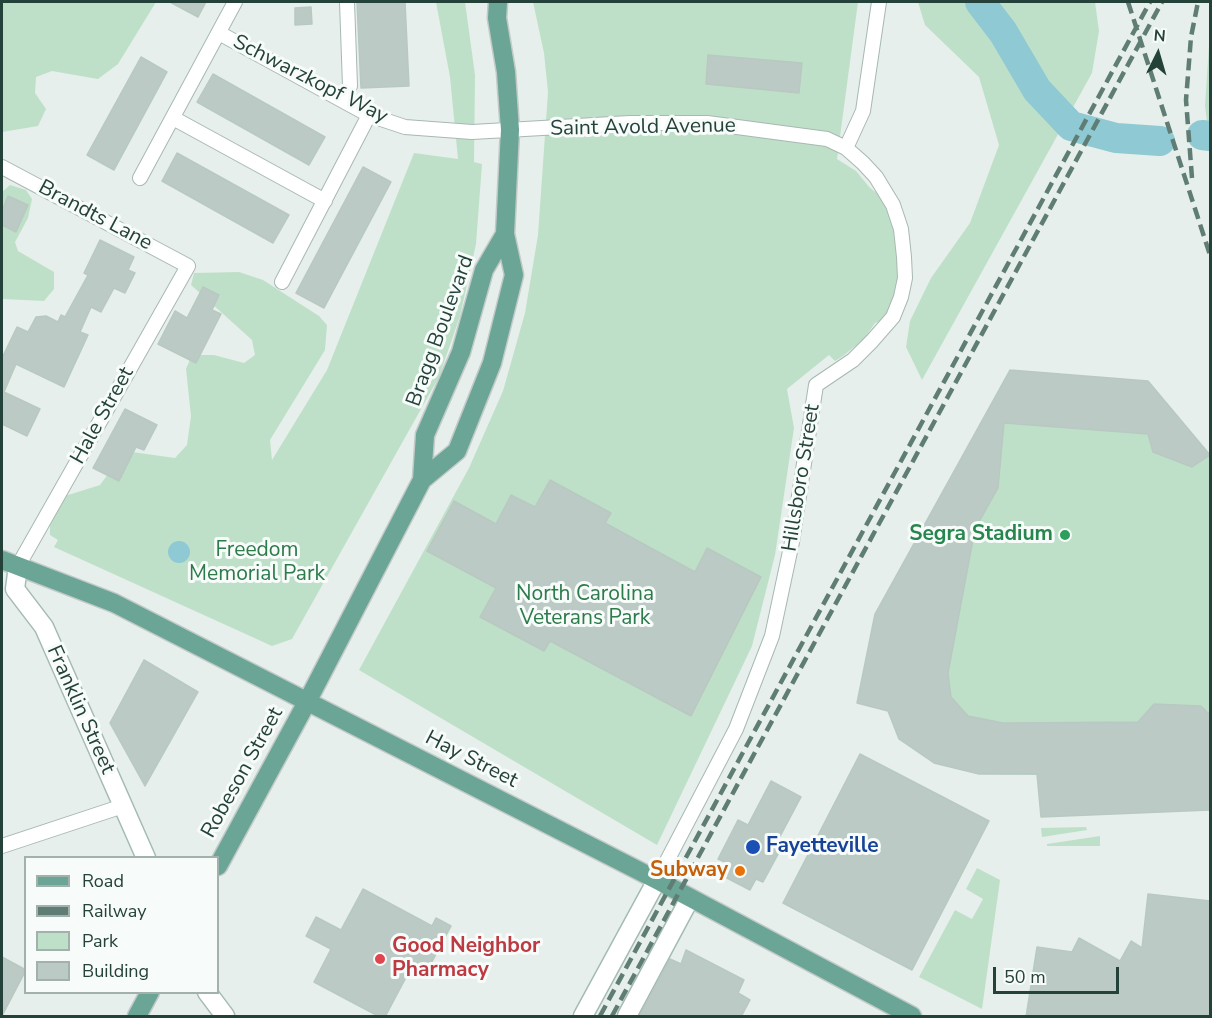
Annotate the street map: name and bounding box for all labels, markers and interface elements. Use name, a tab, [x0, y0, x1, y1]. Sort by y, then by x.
north arrow	[1128, 24, 1188, 84]
text: N	[1153, 25, 1166, 48]
street label: Schwarzkopf Way	[228, 30, 392, 130]
street label: Saint Avold Avenue	[550, 114, 736, 142]
street label: Brandts Lane	[34, 175, 156, 257]
street label: Bragg Boulevard	[402, 252, 480, 410]
street label: Hale Street	[66, 363, 140, 469]
street label: Hillsboro Street	[778, 402, 826, 554]
place label: Segra Stadium	[909, 522, 1053, 548]
marker: Segra Stadium	[1058, 528, 1072, 542]
park label: Freedom Memorial Park	[189, 538, 325, 588]
park label: North Carolina Veterans Park	[516, 582, 654, 632]
street label: Franklin Street	[40, 642, 120, 778]
street label: Robeson Street	[197, 703, 289, 843]
street label: Hay Street	[421, 726, 521, 794]
place label: Fayetteville	[766, 834, 879, 860]
marker: Fayetteville	[744, 838, 762, 856]
legend	[24, 856, 219, 994]
place label: Subway	[650, 858, 728, 884]
marker: Subway	[733, 864, 747, 878]
text: Road	[82, 869, 124, 893]
text: Railway	[82, 899, 147, 923]
text: Park	[82, 929, 118, 953]
place label: Good Neighbor Pharmacy	[392, 934, 540, 984]
marker: Good Neighbor Pharmacy	[373, 952, 387, 966]
scale bar	[996, 955, 1122, 993]
text: Building	[82, 959, 149, 983]
text: 50 m	[1004, 965, 1046, 989]

